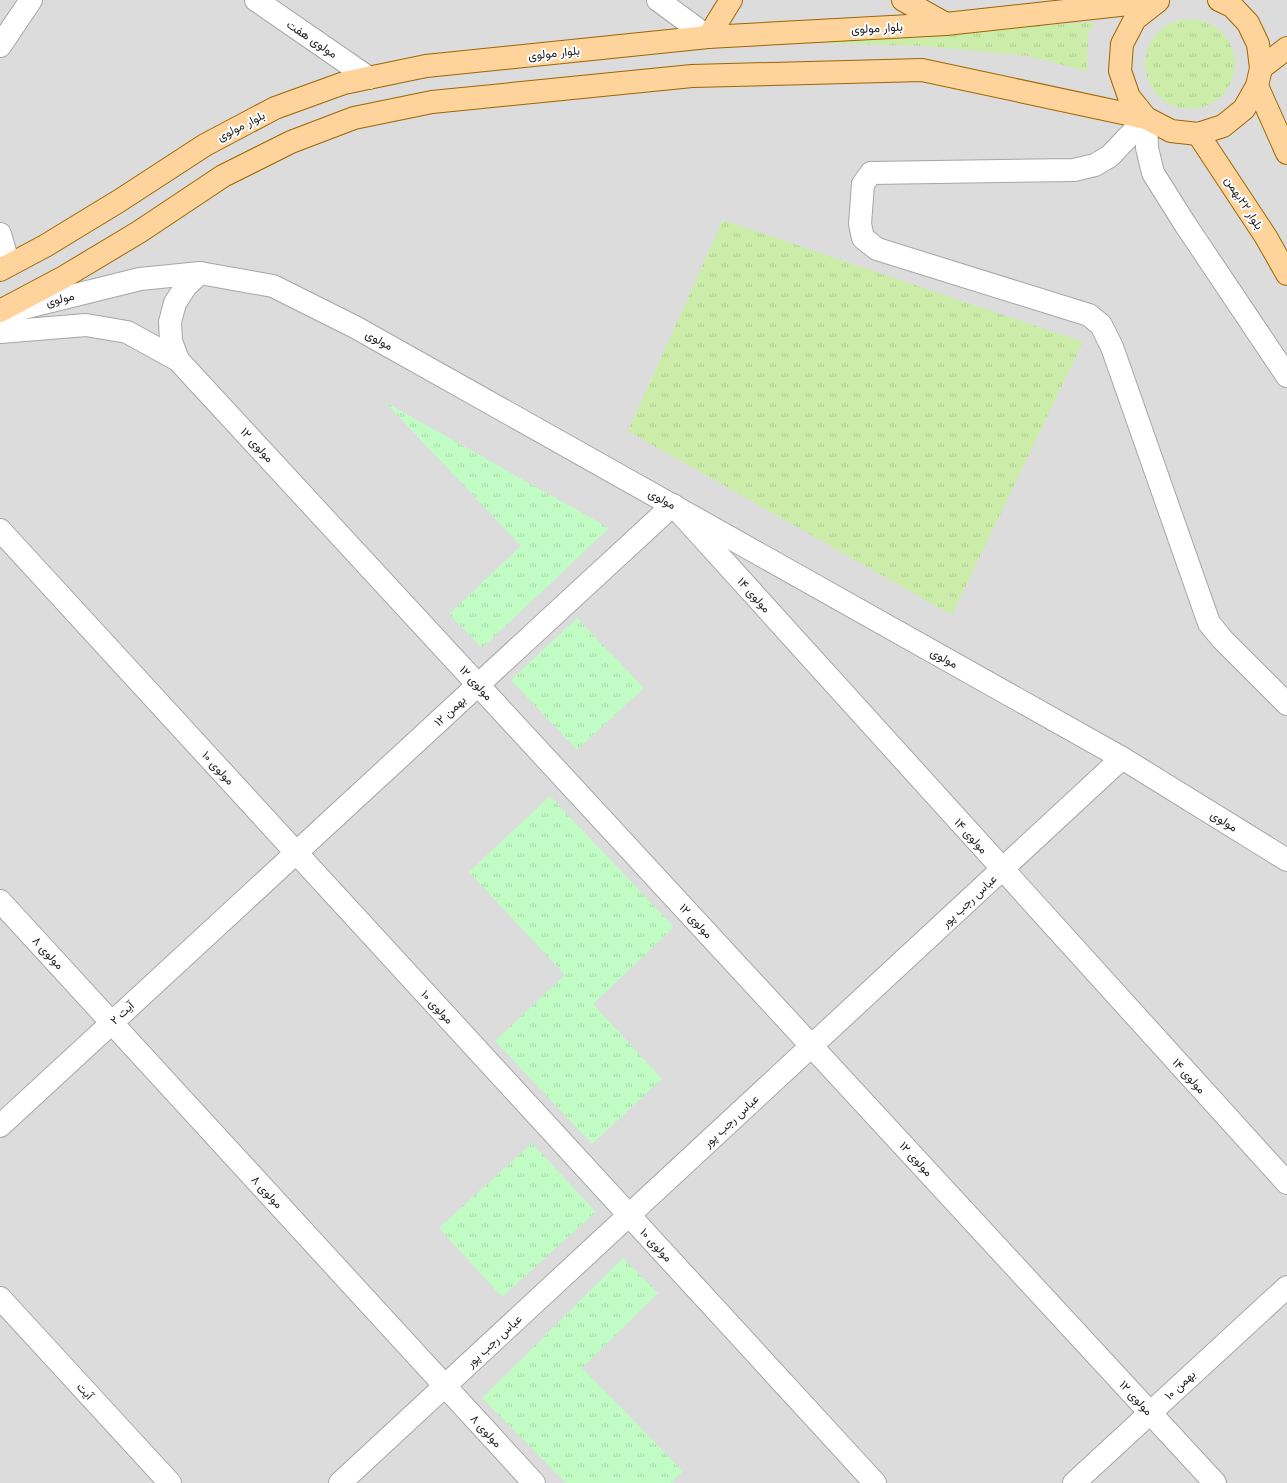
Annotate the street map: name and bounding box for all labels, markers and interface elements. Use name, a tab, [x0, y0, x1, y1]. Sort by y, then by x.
street label: مولوی هفت	[284, 17, 340, 62]
street label: بلوار مولوی	[851, 20, 903, 37]
street label: بلوار مولوی	[527, 43, 581, 64]
street label: بلوار مولوی	[215, 108, 268, 145]
street label: بلوار ۲۲بهمن	[1221, 174, 1266, 233]
street label: مولوی	[44, 289, 76, 310]
street label: مولوی	[362, 327, 395, 354]
street label: مولوی ۱۲	[237, 425, 276, 466]
street label: مولوی	[645, 486, 678, 513]
street label: مولوی ۱۴	[734, 574, 773, 616]
street label: مولوی	[927, 645, 960, 672]
street label: مولوی ۱۲	[456, 663, 495, 704]
street label: بهمن ۱۲	[431, 693, 469, 730]
street label: مولوی ۱۰	[198, 748, 237, 788]
street label: مولوی	[1207, 807, 1240, 835]
street label: مولوی ۱۴	[951, 815, 990, 857]
street label: عباس رجب پور	[938, 872, 1000, 932]
street label: مولوی ۱۲	[676, 901, 715, 942]
street label: مولوی ۸	[29, 934, 67, 973]
street label: مولوی ۱۰	[417, 987, 456, 1027]
street label: آیت ۲	[107, 998, 138, 1027]
street label: مولوی ۱۴	[1169, 1055, 1208, 1097]
street label: عباس رجب پور	[700, 1092, 762, 1152]
street label: مولوی ۱۲	[896, 1139, 935, 1180]
street label: مولوی ۸	[248, 1173, 286, 1212]
street label: مولوی ۱۰	[636, 1225, 675, 1265]
street label: عباس رجب پور	[463, 1312, 525, 1372]
street label: بهمن ۱۰	[1162, 1367, 1199, 1403]
street label: مولوی ۱۲	[1116, 1378, 1155, 1419]
street label: آیت	[74, 1380, 97, 1403]
street label: مولوی ۸	[467, 1412, 505, 1451]

